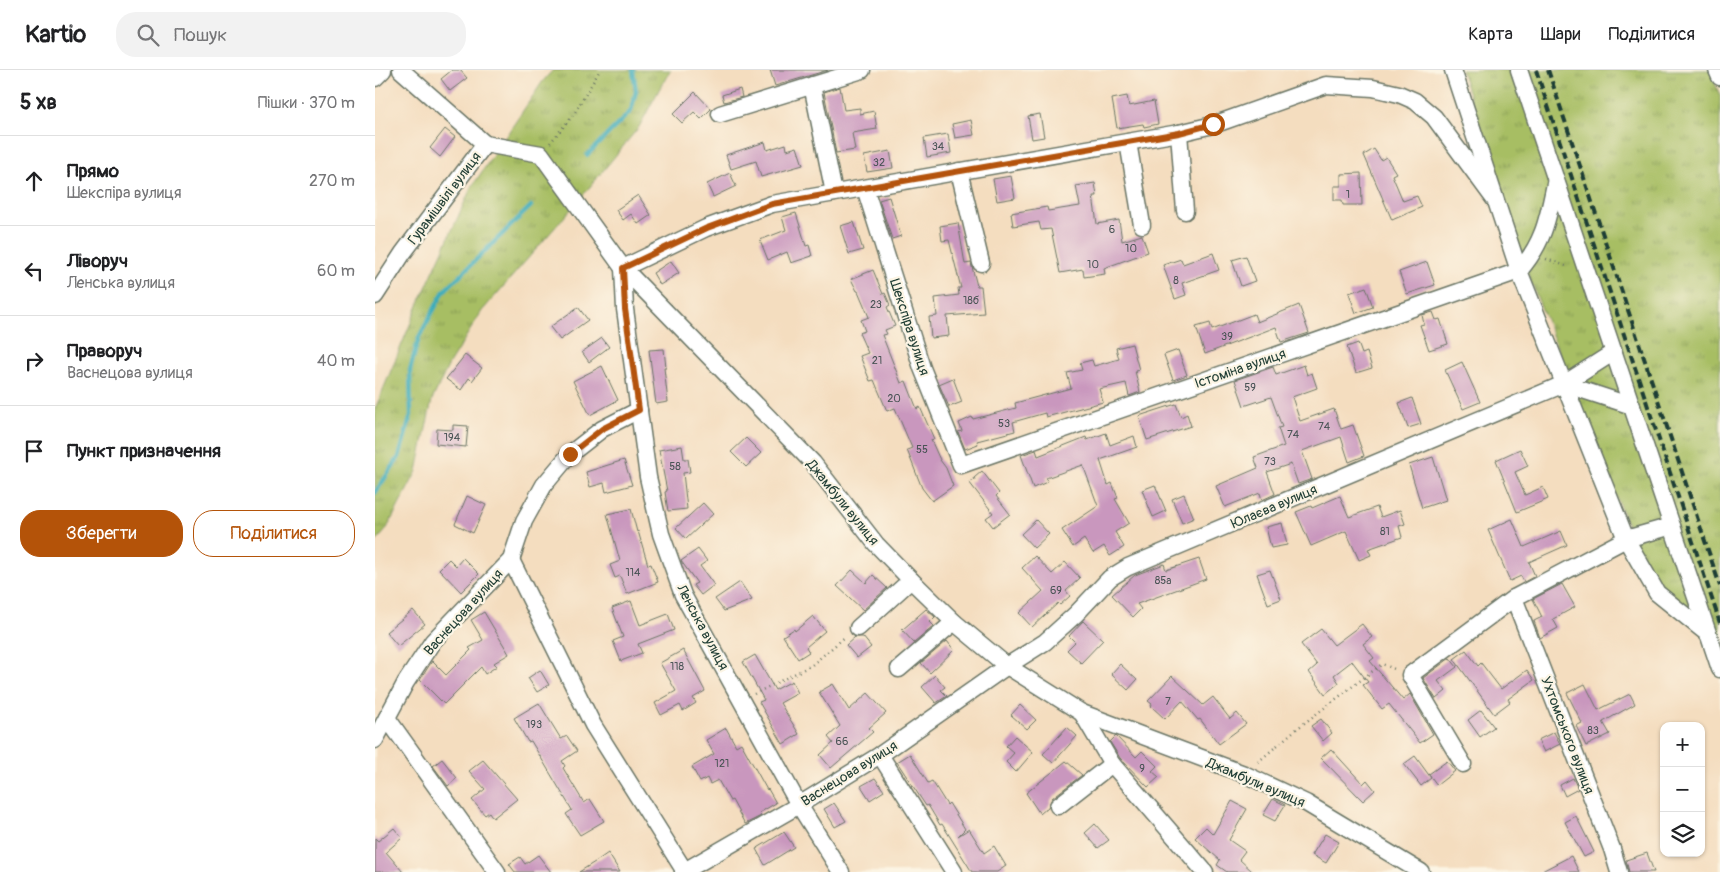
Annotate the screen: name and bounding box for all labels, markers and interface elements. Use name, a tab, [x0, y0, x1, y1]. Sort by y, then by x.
search box	[116, 12, 466, 57]
text: Kartio	[25, 20, 86, 49]
icon: search	[134, 21, 162, 49]
text: Пошук	[174, 23, 227, 47]
text: Карта	[1468, 23, 1513, 46]
text: Шари	[1541, 23, 1580, 46]
text: Поділитися	[1608, 23, 1695, 46]
text: 5 хв	[20, 89, 57, 116]
text: Пішки · 370 m	[258, 93, 355, 113]
route start	[1202, 113, 1225, 136]
house number: 34	[932, 140, 945, 153]
street label: Гурамішвілі вулиця	[404, 149, 485, 248]
house number: 32	[873, 156, 885, 169]
text: Прямо	[67, 159, 119, 183]
icon: ahead	[20, 167, 48, 195]
text: 270 m	[309, 171, 355, 191]
text: Шекспіра вулиця	[67, 183, 182, 203]
house number: 1	[1346, 188, 1350, 201]
house number: 6	[1109, 223, 1115, 236]
house number: 10	[1125, 242, 1137, 255]
text: Ліворуч	[67, 249, 128, 273]
icon: left	[20, 257, 48, 285]
house number: 10	[1087, 258, 1099, 271]
text: 60 m	[317, 261, 355, 281]
text: Ленська вулиця	[67, 273, 175, 293]
house number: 8	[1173, 274, 1179, 287]
street label: Шекспіра вулиця	[886, 277, 933, 377]
house number: 18б	[963, 294, 980, 307]
house number: 23	[870, 298, 882, 311]
house number: 39	[1221, 330, 1233, 343]
text: Праворуч	[67, 339, 142, 363]
street label: Істоміна вулиця	[1192, 345, 1288, 392]
icon: right	[20, 347, 48, 375]
text: 40 m	[317, 351, 355, 371]
house number: 21	[872, 354, 882, 367]
text: Васнецова вулиця	[67, 363, 193, 383]
house number: 59	[1244, 381, 1256, 394]
house number: 20	[887, 392, 901, 405]
house number: 53	[998, 417, 1010, 430]
house number: 74	[1318, 420, 1331, 433]
house number: 74	[1287, 428, 1300, 441]
house number: 194	[444, 431, 461, 444]
icon: arrive	[20, 437, 48, 465]
text: Пункт призначення	[67, 439, 221, 463]
route end	[559, 443, 582, 466]
house number: 55	[916, 443, 928, 456]
street label: Джамбули вулиця	[802, 455, 882, 549]
house number: 73	[1264, 455, 1276, 468]
house number: 58	[669, 460, 681, 473]
street label: Юлаєва вулиця	[1229, 481, 1320, 532]
button: Зберегти	[20, 510, 183, 557]
button: Поділитися	[193, 510, 355, 557]
house number: 81	[1380, 525, 1390, 538]
street label: Васнецова вулиця	[420, 566, 506, 659]
house number: 114	[626, 566, 641, 579]
house number: 85а	[1155, 574, 1171, 587]
street label: Ленська вулиця	[672, 581, 732, 673]
house number: 69	[1050, 584, 1062, 597]
house number: 118	[670, 660, 685, 673]
street label: Ухтомського вулиця	[1537, 674, 1598, 796]
house number: 7	[1165, 695, 1171, 708]
house number: 193	[526, 718, 542, 731]
map controls	[1660, 722, 1705, 857]
button: +	[1660, 722, 1705, 767]
house number: 83	[1587, 724, 1599, 737]
house number: 66	[836, 735, 848, 748]
street label: Васнецова вулиця	[798, 737, 900, 810]
street label: Джамбули вулиця	[1203, 754, 1308, 811]
house number: 121	[715, 757, 729, 770]
house number: 9	[1139, 762, 1145, 775]
button: −	[1660, 767, 1705, 812]
button: layers	[1660, 812, 1705, 857]

